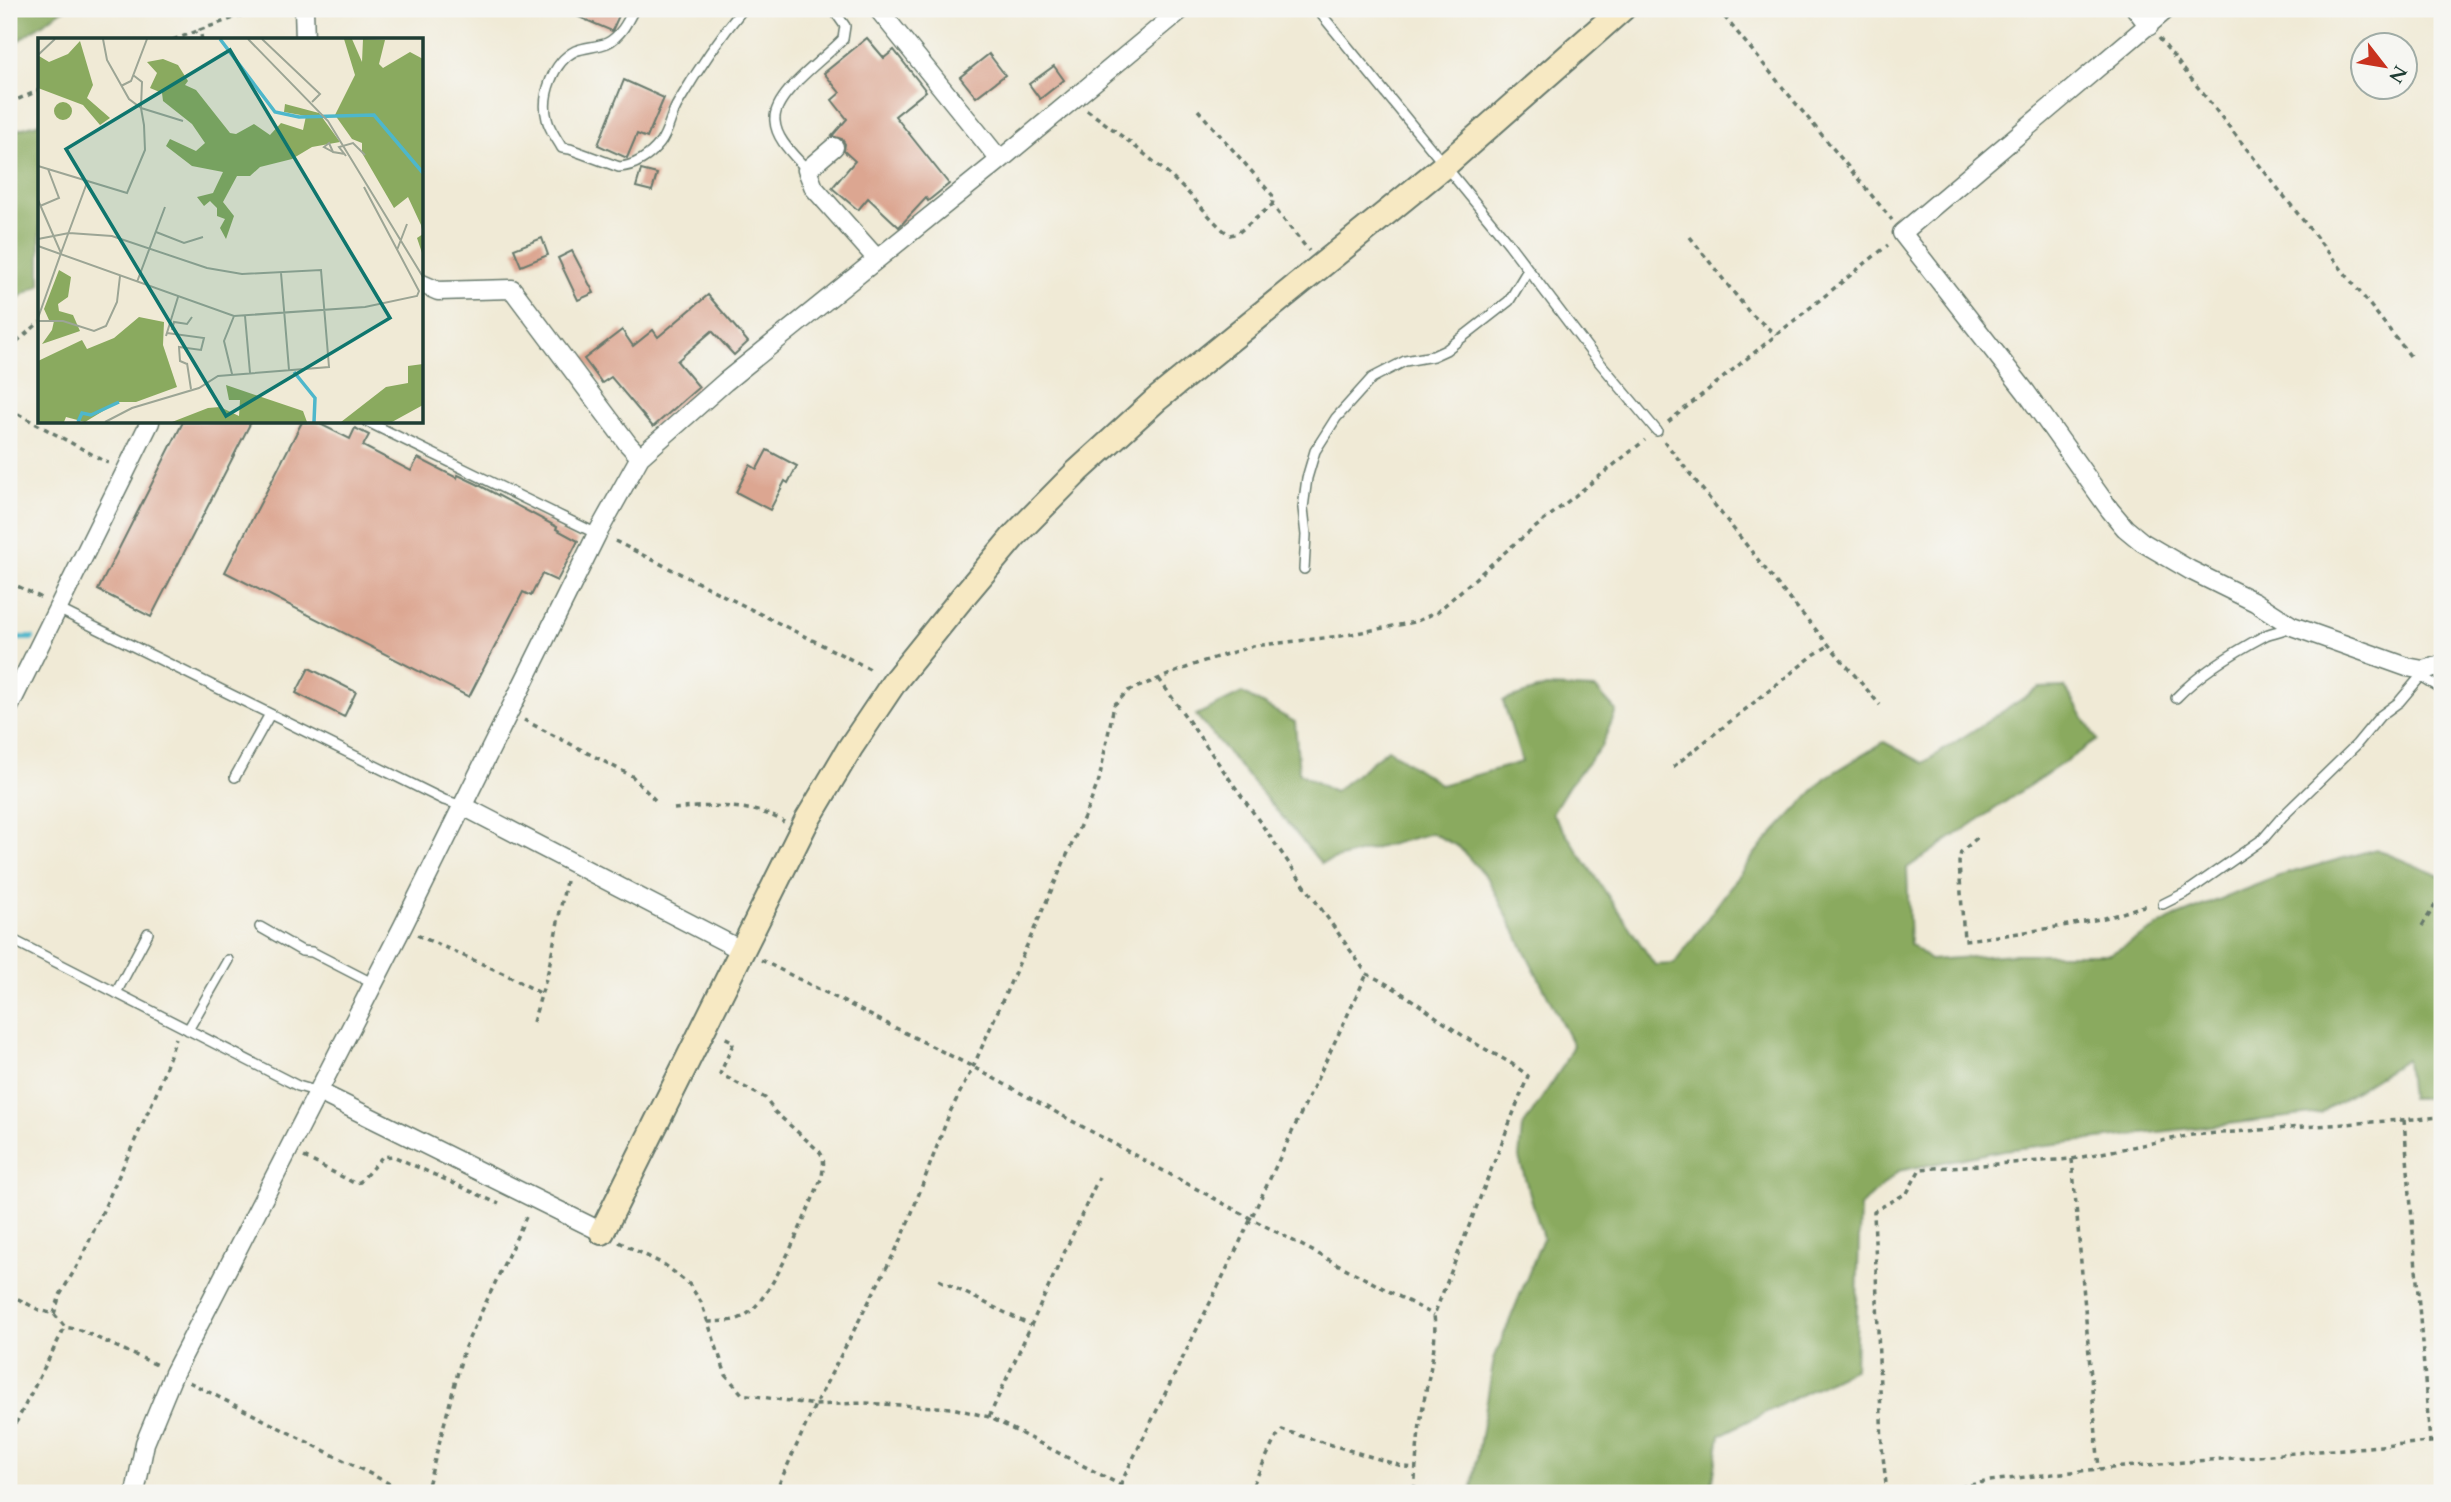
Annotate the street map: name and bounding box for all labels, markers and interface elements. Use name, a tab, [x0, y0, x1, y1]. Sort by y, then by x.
north arrow	[2350, 32, 2420, 102]
inset map	[38, 38, 424, 424]
text: N	[2382, 60, 2413, 88]

